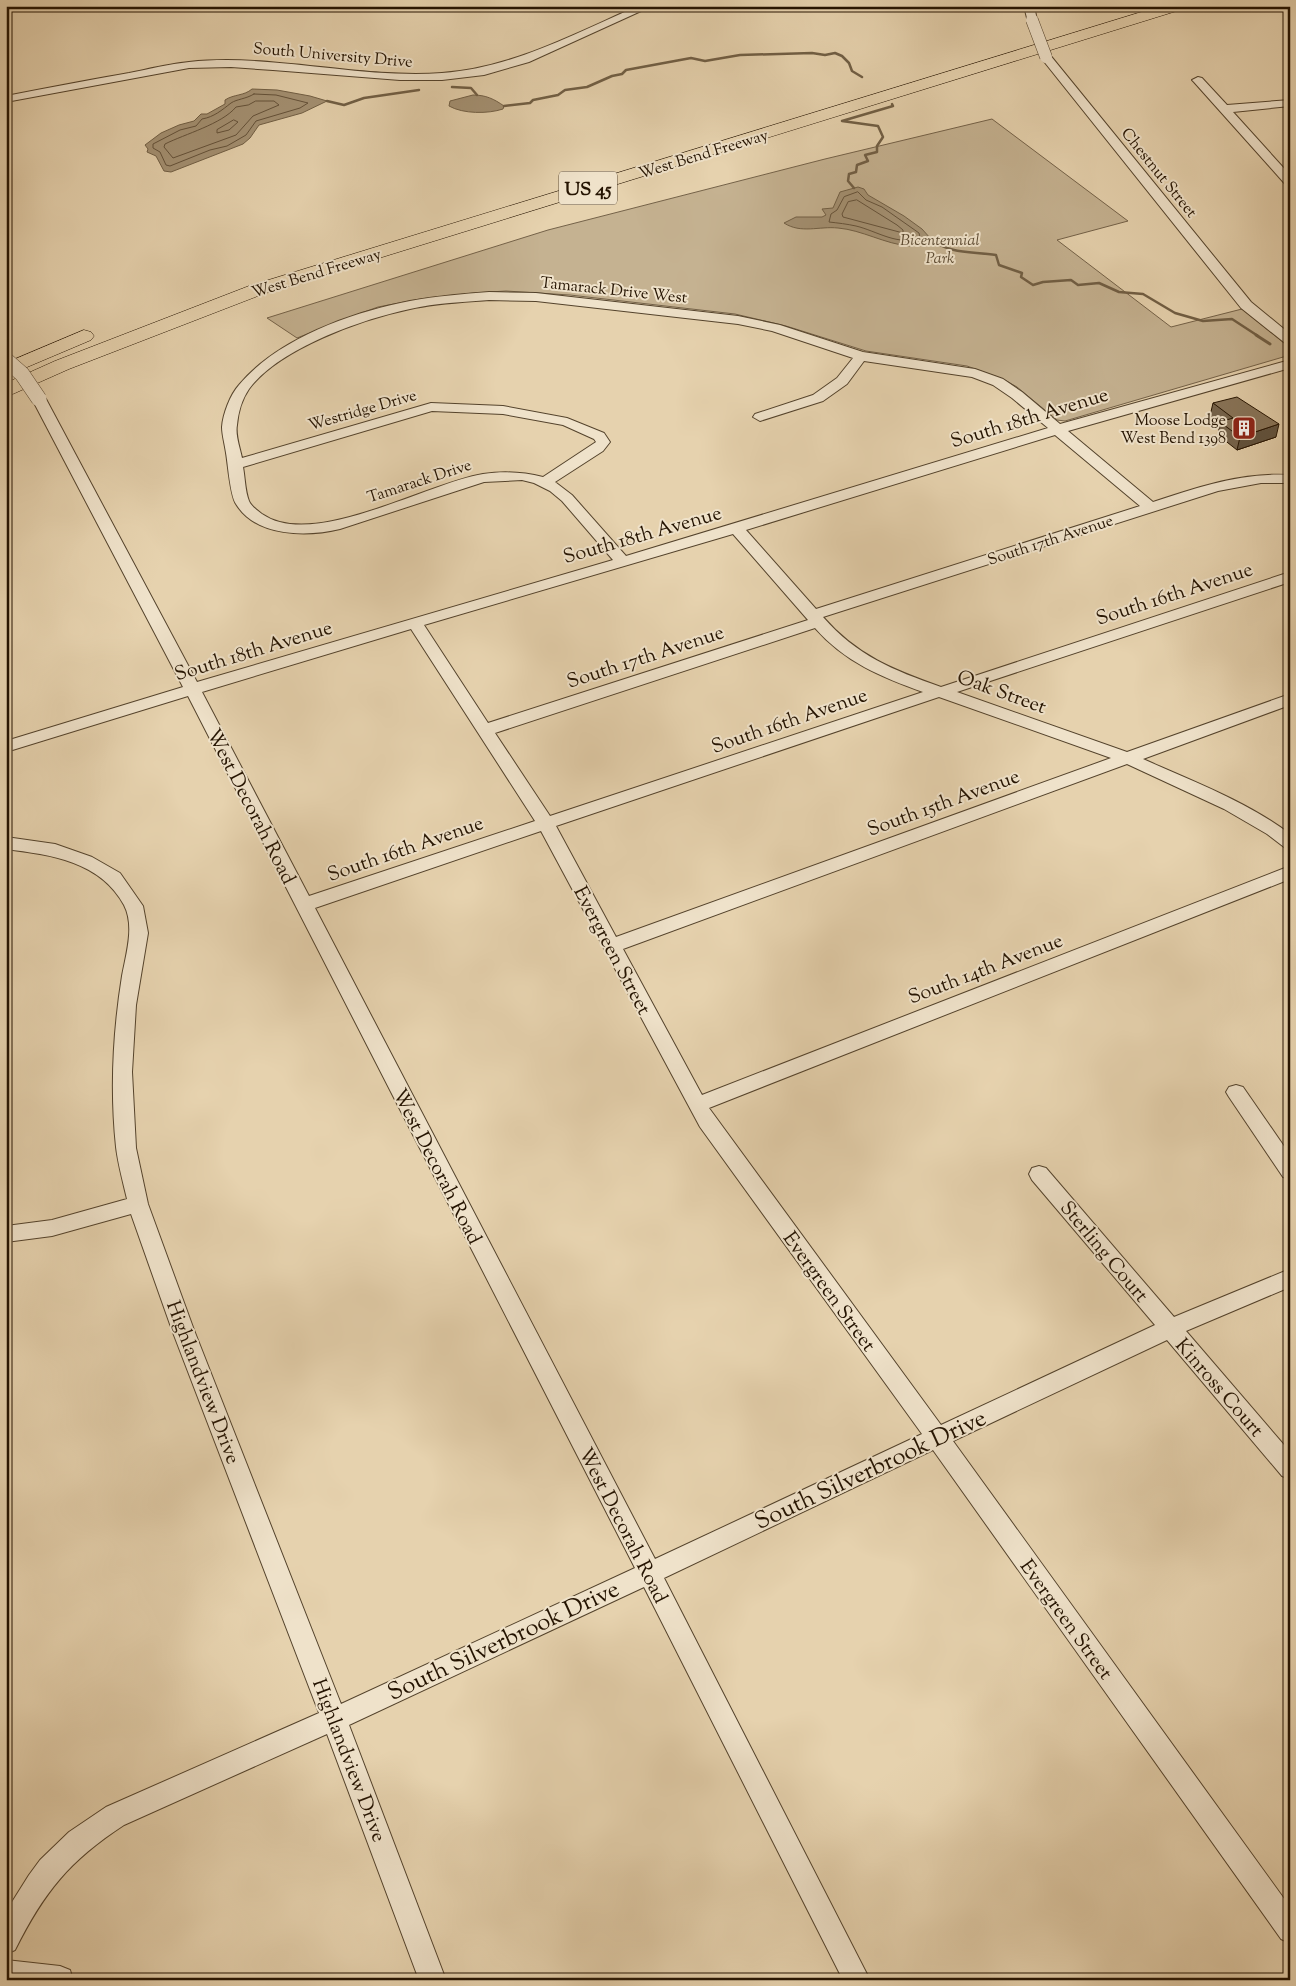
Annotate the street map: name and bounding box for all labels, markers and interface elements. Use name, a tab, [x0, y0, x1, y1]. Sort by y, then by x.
street label: South University Drive	[252, 38, 414, 75]
street label: Chestnut Street	[1114, 124, 1202, 224]
street label: West Bend Freeway	[636, 125, 771, 186]
road number: US 45	[559, 172, 617, 204]
park label: Bicentennial Park	[900, 230, 980, 271]
street label: West Bend Freeway	[249, 244, 384, 305]
street label: Tamarack Drive West	[539, 272, 689, 311]
street label: South 18th Avenue	[947, 382, 1112, 457]
street label: Westridge Drive	[306, 385, 420, 438]
place label: Moose Lodge West Bend 1398	[1120, 410, 1226, 451]
building icon: Moose Lodge West Bend 1398	[1231, 415, 1257, 441]
street label: Tamarack Drive	[365, 455, 475, 510]
street label: South 18th Avenue	[560, 500, 725, 573]
street label: South 17th Avenue	[985, 510, 1117, 573]
street label: South 16th Avenue	[1093, 556, 1257, 634]
street label: South 18th Avenue	[171, 615, 336, 690]
street label: South 17th Avenue	[563, 619, 728, 697]
street label: Oak Street	[952, 664, 1050, 723]
street label: South 16th Avenue	[708, 682, 872, 763]
street label: West Decorah Road	[198, 724, 302, 890]
street label: South 15th Avenue	[863, 763, 1024, 845]
street label: South 16th Avenue	[324, 810, 488, 891]
street label: Evergreen Street	[565, 881, 657, 1021]
street label: South 14th Avenue	[904, 927, 1067, 1013]
street label: West Decorah Road	[384, 1084, 488, 1250]
street label: Sterling Court	[1052, 1196, 1154, 1310]
street label: Evergreen Street	[774, 1226, 882, 1359]
street label: Highlandview Drive	[157, 1297, 246, 1469]
street label: Kinross Court	[1167, 1333, 1269, 1445]
street label: South Silverbrook Drive	[749, 1402, 992, 1540]
street label: West Decorah Road	[570, 1443, 674, 1609]
street label: Evergreen Street	[1011, 1554, 1119, 1687]
street label: South Silverbrook Drive	[382, 1573, 625, 1711]
street label: Highlandview Drive	[303, 1675, 392, 1847]

